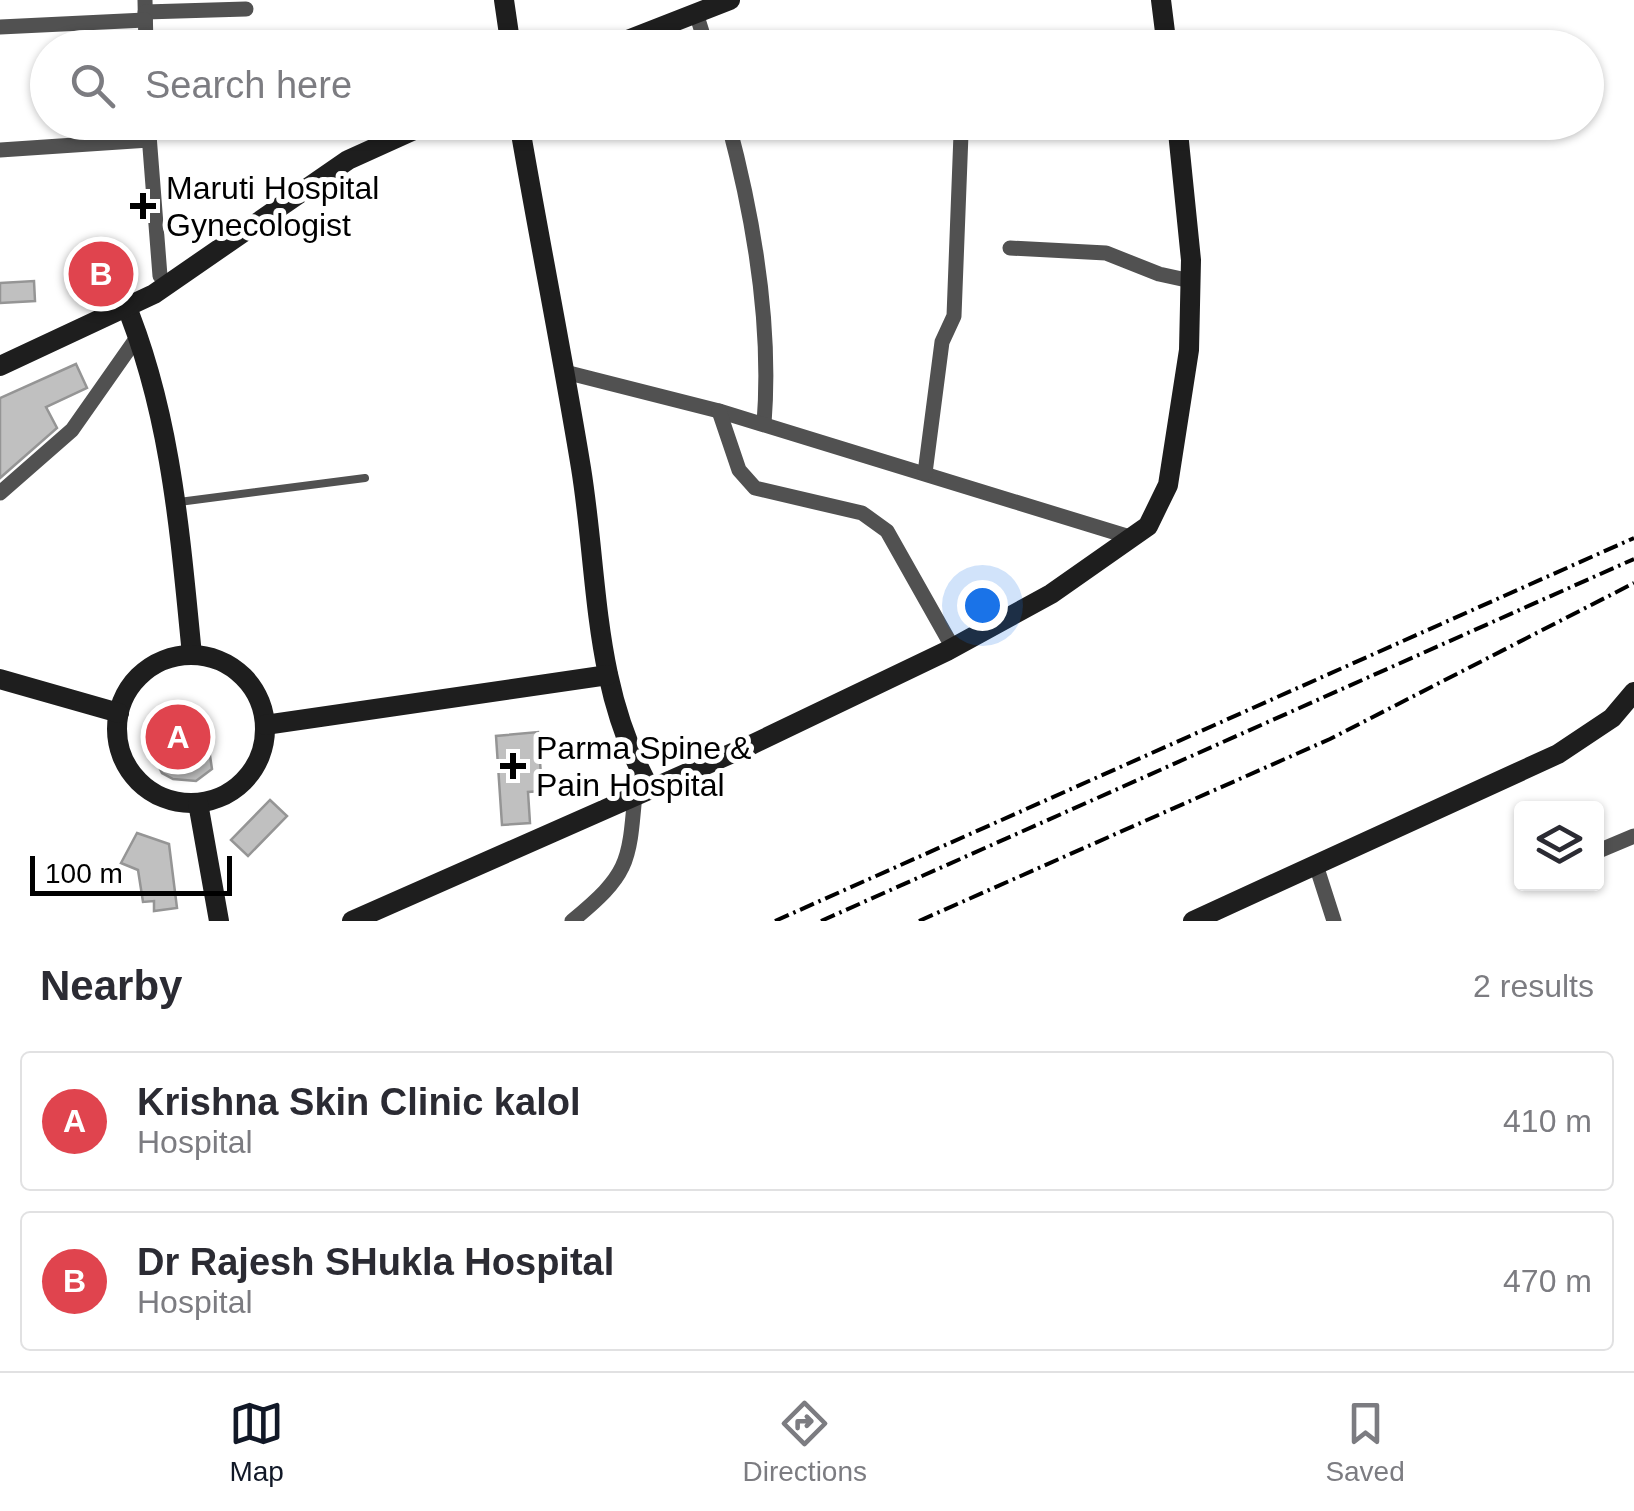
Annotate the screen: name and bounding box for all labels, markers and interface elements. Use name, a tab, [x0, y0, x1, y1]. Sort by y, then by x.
search box	[30, 30, 1604, 140]
icon: search	[65, 58, 120, 113]
text: Search here	[145, 64, 352, 106]
place label: Maruti Hospital Gynecologist	[166, 170, 379, 243]
marker: Maruti Hospital Gynecologist	[130, 193, 156, 219]
pin: B	[68, 236, 134, 312]
your location	[957, 580, 1008, 631]
pin: A	[146, 700, 210, 774]
place label: Parma Spine & Pain Hospital	[536, 730, 751, 803]
marker: Parma Spine & Pain Hospital	[500, 753, 526, 779]
map controls	[1514, 801, 1604, 891]
button: layers	[1514, 801, 1604, 891]
scale bar	[30, 851, 232, 896]
text: 100 m	[45, 858, 123, 889]
text: Nearby	[40, 962, 182, 1009]
text: 2 results	[1473, 968, 1594, 1004]
text: Krishna Skin Clinic kalol	[137, 1081, 580, 1123]
text: A	[63, 1103, 86, 1139]
text: 410 m	[1503, 1103, 1592, 1139]
text: Hospital	[137, 1124, 253, 1160]
text: Dr Rajesh SHukla Hospital	[137, 1241, 614, 1283]
text: B	[63, 1263, 86, 1299]
text: 470 m	[1503, 1263, 1592, 1299]
text: Hospital	[137, 1284, 253, 1320]
tab: Map	[229, 1396, 284, 1488]
tab: Directions	[743, 1396, 867, 1488]
tab: Saved	[1325, 1396, 1405, 1488]

